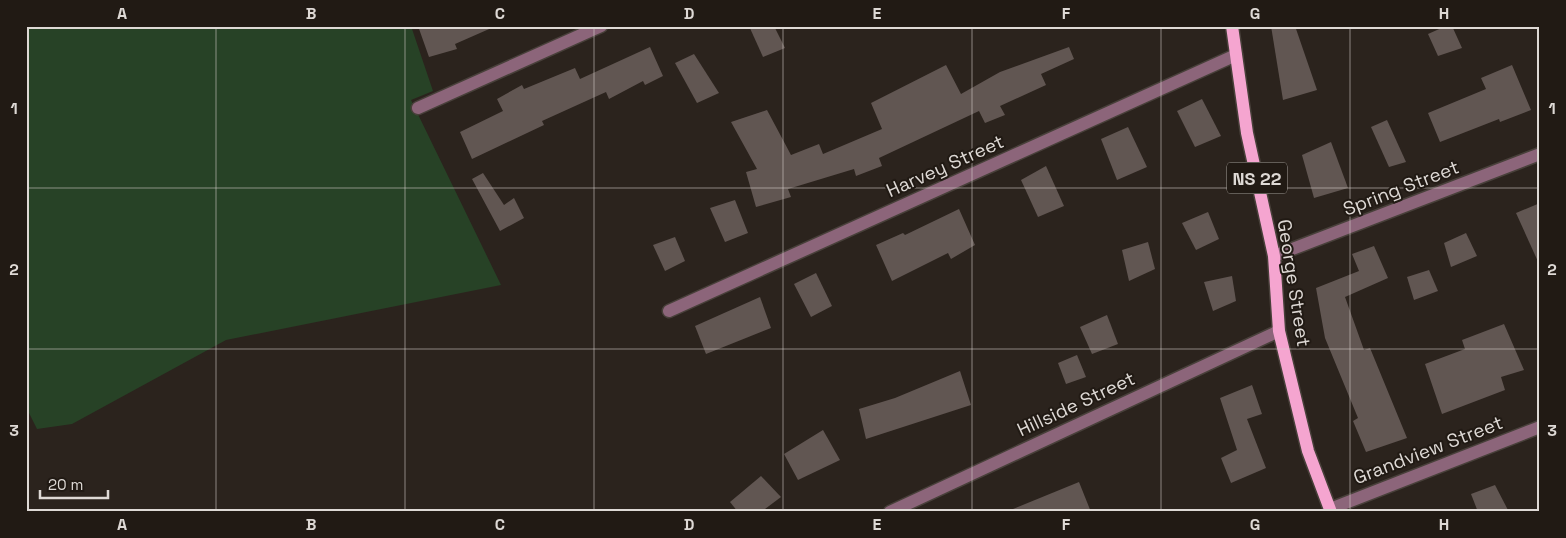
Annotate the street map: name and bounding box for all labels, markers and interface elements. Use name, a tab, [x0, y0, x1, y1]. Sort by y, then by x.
text: A	[117, 3, 127, 24]
text: B	[306, 3, 316, 24]
text: C	[495, 3, 505, 24]
text: D	[684, 3, 694, 24]
text: E	[873, 3, 882, 24]
text: F	[1062, 3, 1071, 24]
text: G	[1250, 3, 1260, 24]
text: H	[1439, 3, 1449, 24]
text: 1	[10, 98, 18, 119]
text: 1	[1548, 98, 1556, 119]
street label: Harvey Street	[882, 129, 1008, 203]
street label: Spring Street	[1339, 154, 1463, 222]
road number: NS 22	[1227, 162, 1287, 194]
street label: George Street	[1272, 217, 1316, 349]
text: 2	[9, 259, 19, 280]
text: 2	[1547, 259, 1557, 280]
street label: Hillside Street	[1013, 366, 1139, 442]
street label: Grandview Street	[1350, 410, 1506, 490]
text: 3	[9, 420, 19, 441]
text: 3	[1547, 420, 1557, 441]
scale bar	[40, 468, 108, 500]
text: 20 m	[48, 475, 83, 494]
text: A	[117, 514, 127, 535]
text: B	[306, 514, 316, 535]
text: C	[495, 514, 505, 535]
text: D	[684, 514, 694, 535]
text: E	[873, 514, 882, 535]
text: F	[1062, 514, 1071, 535]
text: G	[1250, 514, 1260, 535]
text: H	[1439, 514, 1449, 535]

